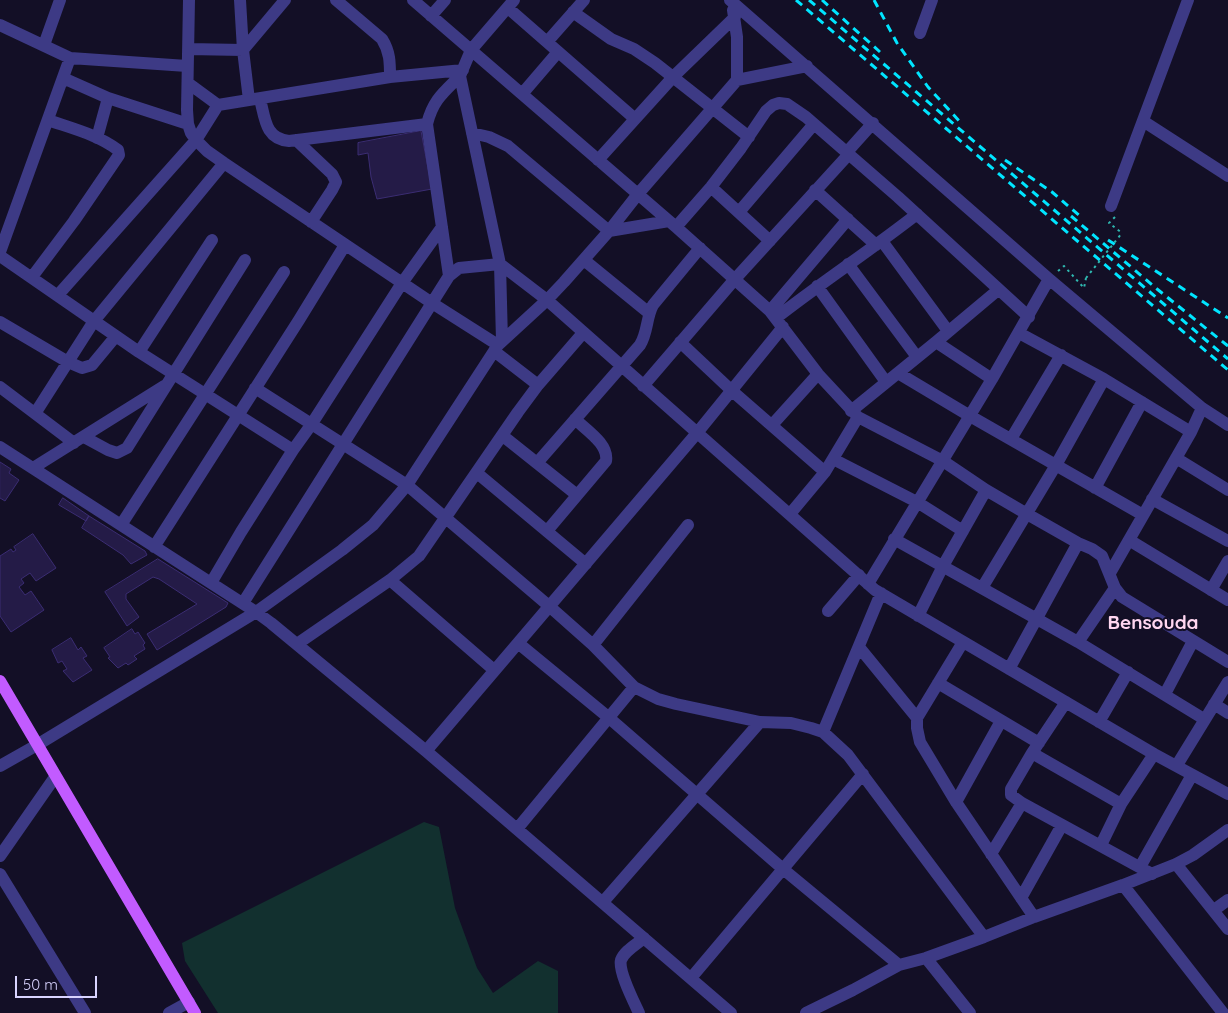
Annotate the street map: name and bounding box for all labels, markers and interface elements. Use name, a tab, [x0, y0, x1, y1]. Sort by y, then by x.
district label: Bensouda	[1108, 612, 1198, 634]
scale bar	[18, 966, 100, 998]
text: 50 m	[23, 975, 58, 994]

